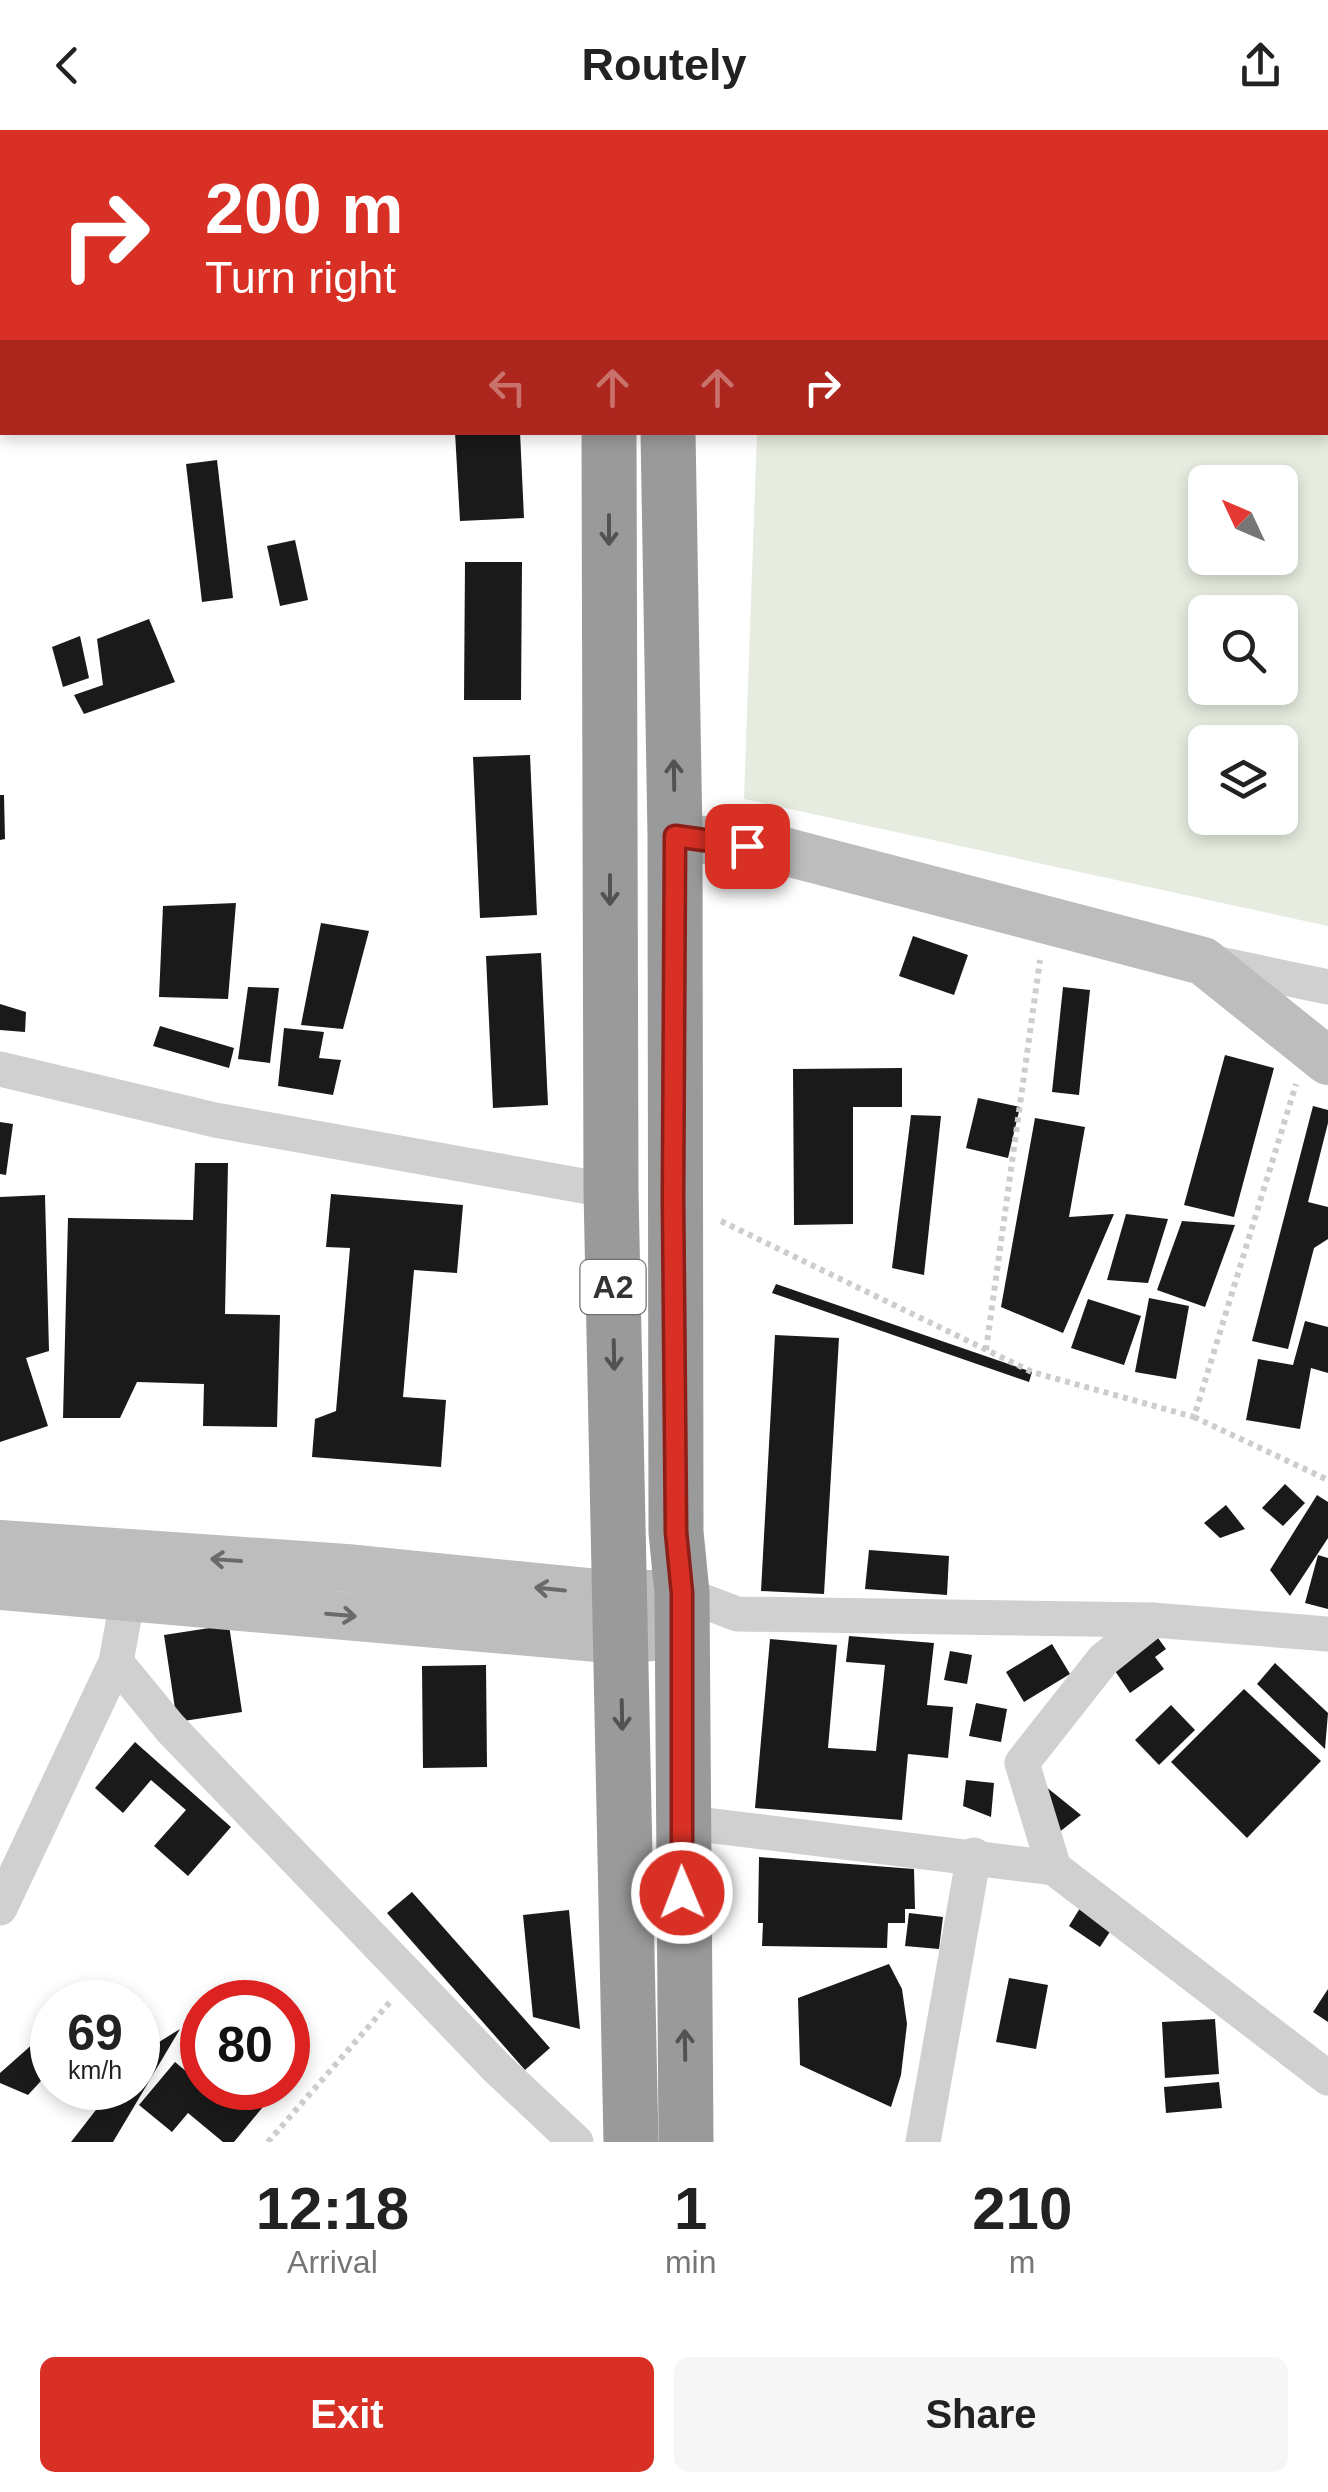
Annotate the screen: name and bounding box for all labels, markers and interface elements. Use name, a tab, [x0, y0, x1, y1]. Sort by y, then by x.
icon: back	[40, 38, 95, 93]
icon: share	[1233, 38, 1288, 93]
text: Routely	[581, 39, 747, 90]
icon: right	[40, 170, 170, 300]
text: 200 m	[205, 170, 403, 248]
text: Turn right	[205, 252, 396, 303]
icon: left	[480, 360, 535, 415]
icon: ahead	[585, 360, 640, 415]
icon: ahead	[690, 360, 745, 415]
icon: right	[795, 360, 850, 415]
north arrow	[1188, 465, 1298, 575]
map controls	[1188, 465, 1298, 835]
one-way arrow	[600, 512, 618, 545]
button: search	[1188, 595, 1298, 705]
button: layers	[1188, 725, 1298, 835]
one-way arrow	[664, 759, 684, 792]
pin	[705, 804, 790, 889]
icon: arrive	[720, 819, 775, 874]
one-way arrow	[600, 872, 620, 905]
road number: A2	[580, 1260, 646, 1314]
one-way arrow	[605, 1338, 624, 1370]
one-way arrow	[210, 1550, 243, 1569]
one-way arrow	[534, 1579, 566, 1598]
one-way arrow	[325, 1606, 357, 1625]
one-way arrow	[612, 1698, 631, 1730]
position arrow	[630, 1841, 734, 1945]
speed limit sign: 80	[180, 1980, 310, 2110]
text: 69	[67, 2005, 123, 2061]
one-way arrow	[675, 2029, 694, 2061]
text: km/h	[68, 2056, 122, 2084]
text: 12:18	[256, 2175, 409, 2242]
text: 1	[674, 2175, 707, 2242]
text: 210	[972, 2175, 1072, 2242]
text: Arrival	[287, 2244, 378, 2280]
text: min	[665, 2244, 716, 2280]
text: m	[1009, 2244, 1036, 2280]
button: Exit	[40, 2357, 654, 2472]
button: Share	[674, 2357, 1288, 2472]

